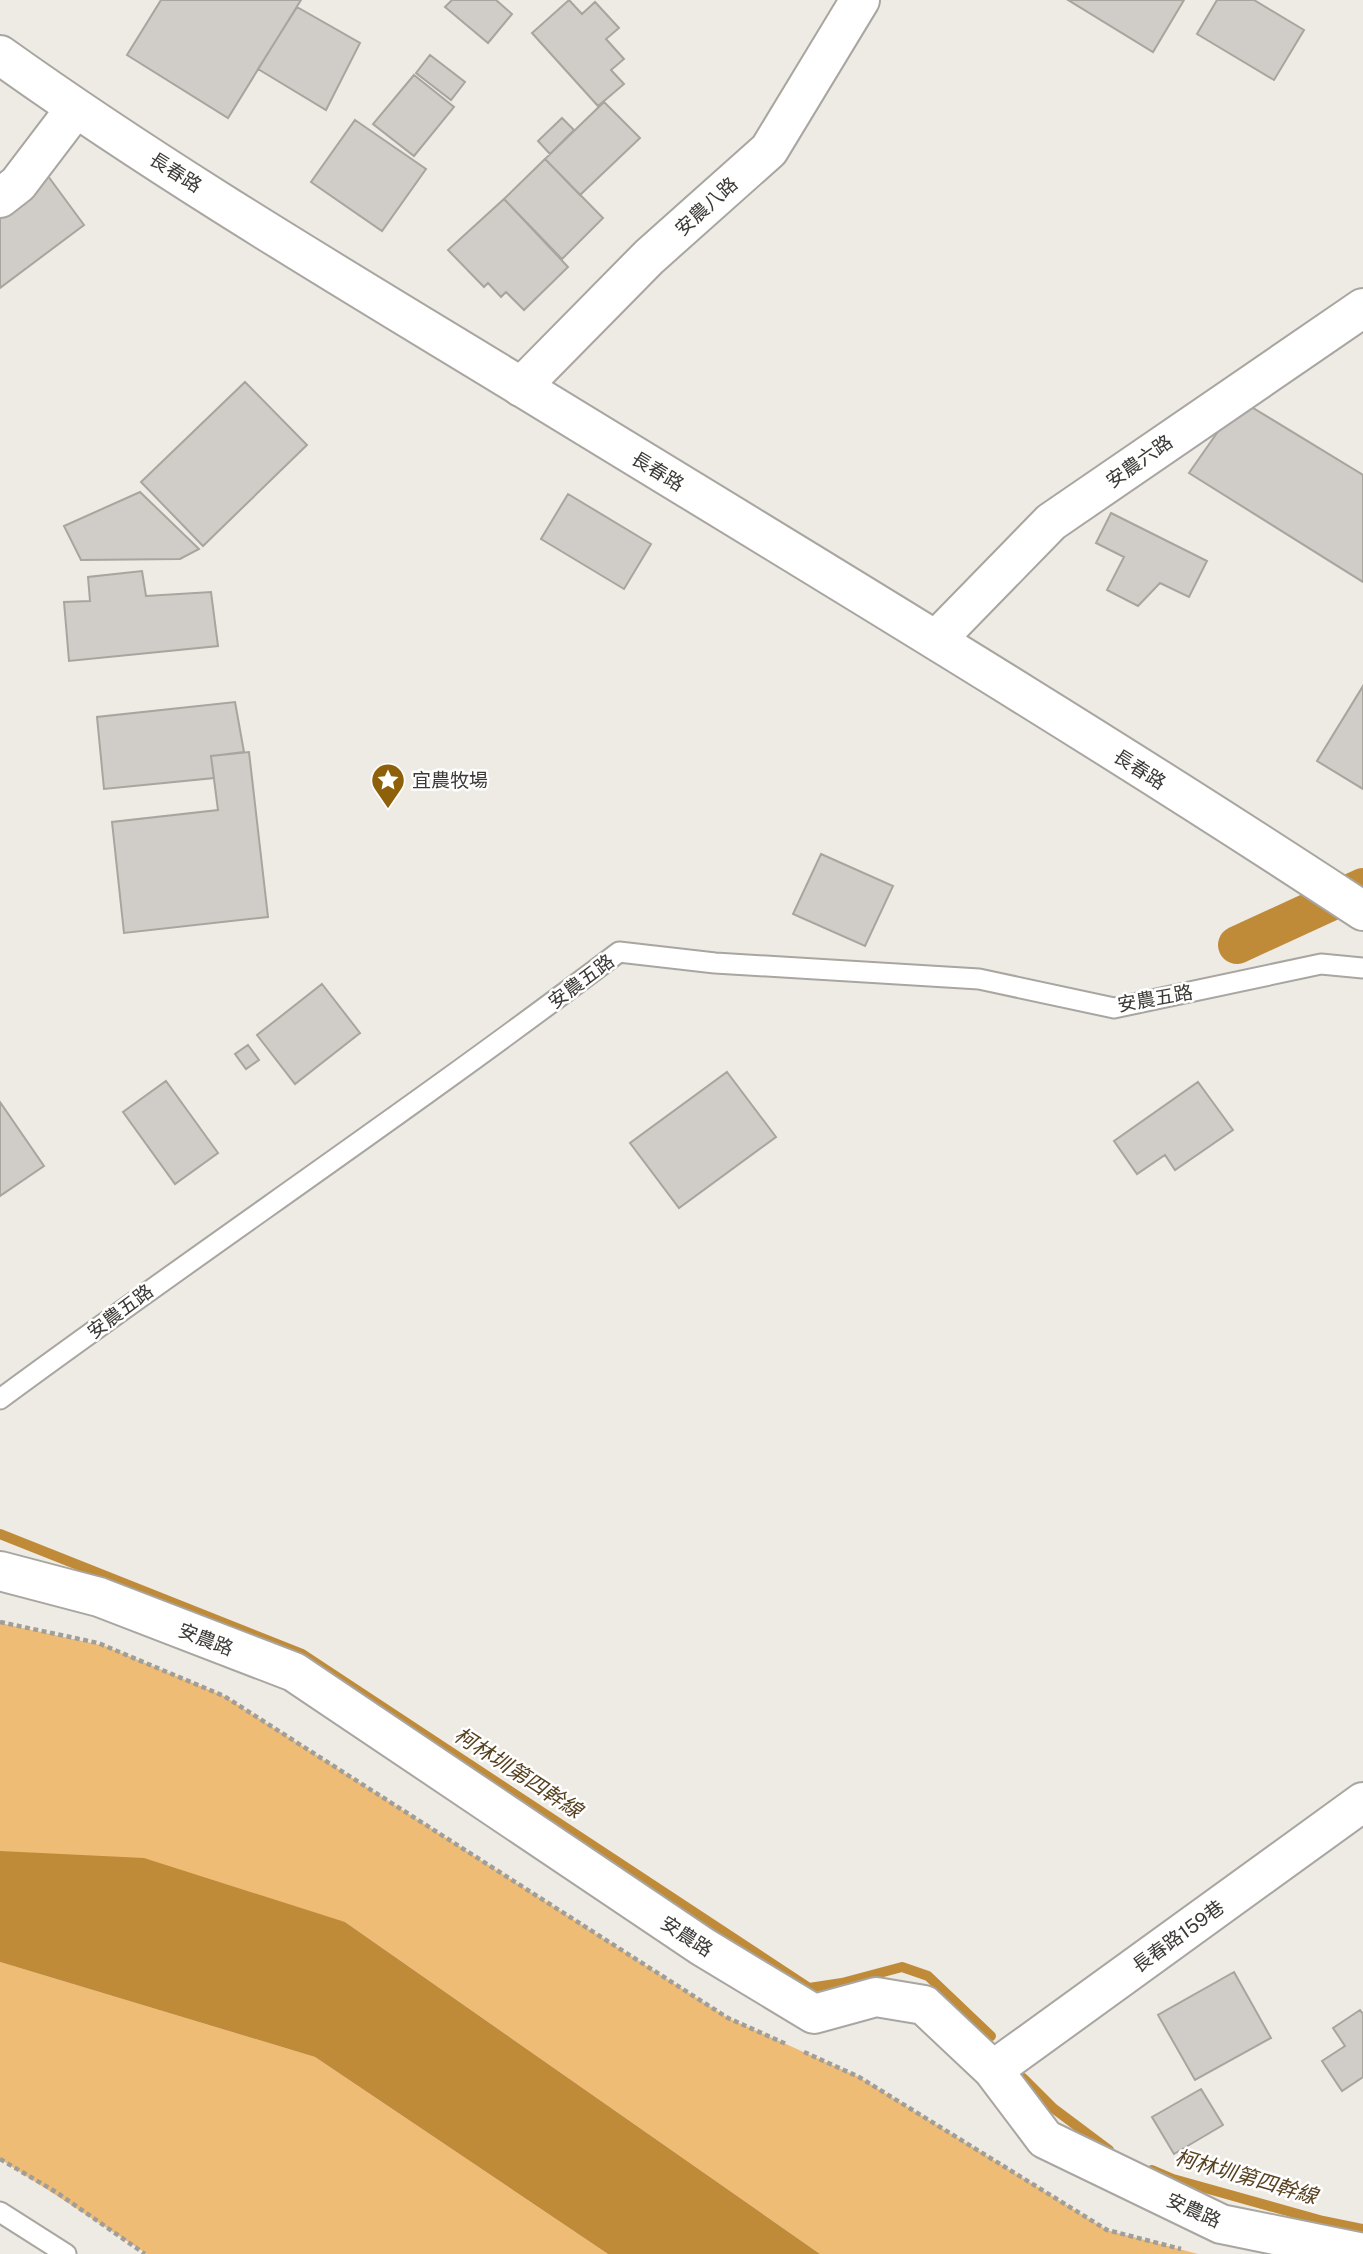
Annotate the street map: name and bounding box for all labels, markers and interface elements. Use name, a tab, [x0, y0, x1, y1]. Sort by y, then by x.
street label: 長春路	[146, 148, 206, 196]
street label: 安農八路	[670, 172, 742, 240]
street label: 安農六路	[1102, 430, 1176, 492]
street label: 長春路	[628, 447, 688, 495]
street label: 長春路	[1110, 745, 1170, 793]
place icon: 宜農牧場	[369, 761, 407, 810]
place label: 宜農牧場	[412, 769, 488, 791]
street label: 安農五路	[544, 949, 618, 1013]
street label: 安農五路	[1116, 981, 1194, 1015]
street label: 安農五路	[83, 1279, 157, 1343]
street label: 安農路	[175, 1619, 237, 1659]
water label: 柯林圳第四幹線	[450, 1722, 588, 1824]
street label: 長春路159巷	[1128, 1895, 1228, 1977]
street label: 安農路	[657, 1911, 717, 1961]
water label: 柯林圳第四幹線	[1172, 2144, 1322, 2209]
street label: 安農路	[1163, 2188, 1225, 2232]

